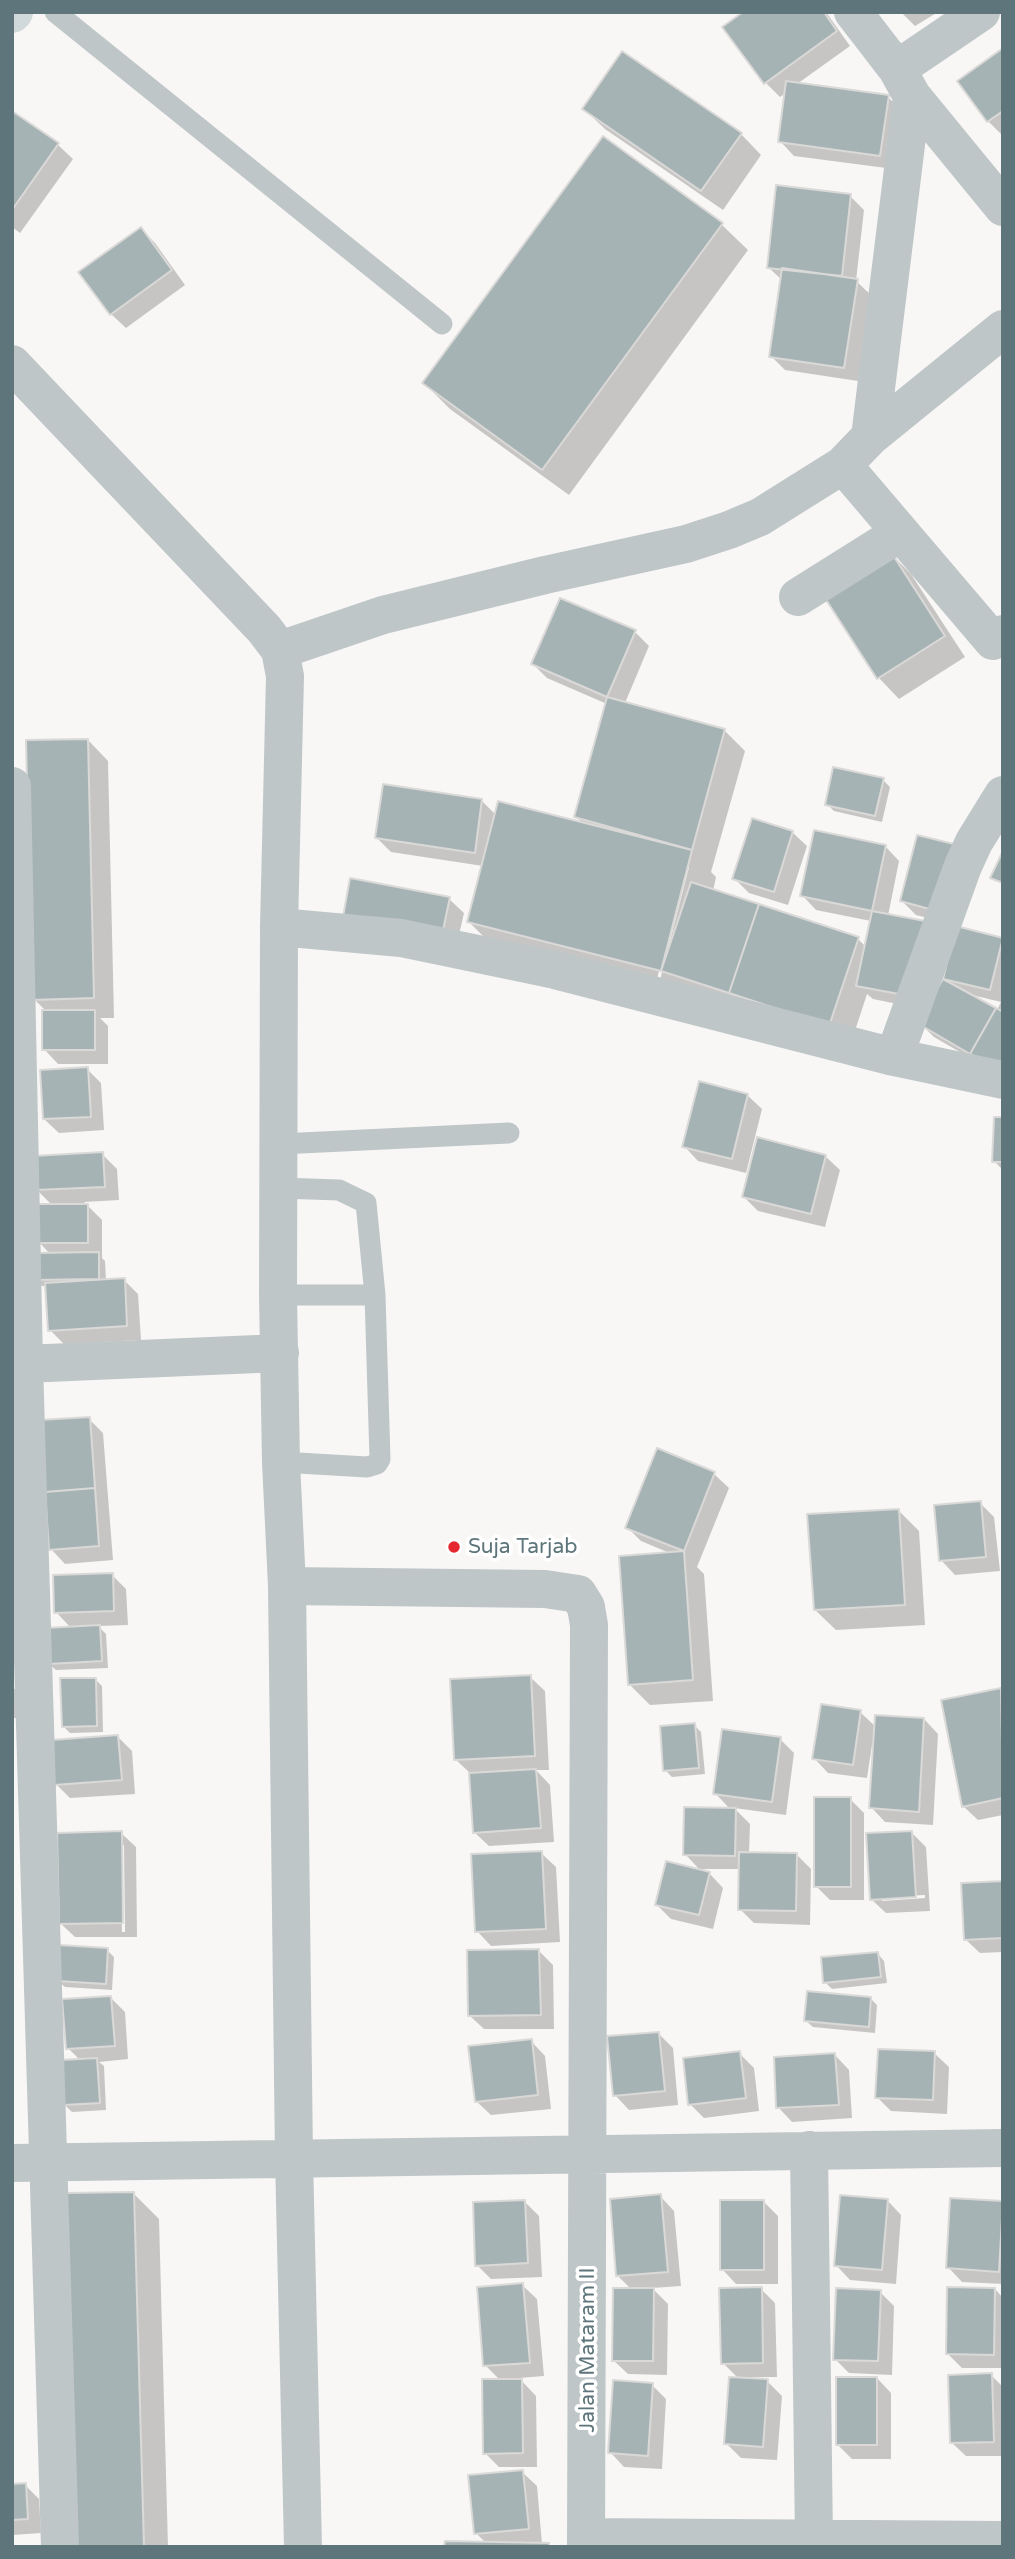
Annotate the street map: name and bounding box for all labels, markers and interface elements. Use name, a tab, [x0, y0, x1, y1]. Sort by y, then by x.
place label: Suja Tarjab	[468, 1534, 577, 1560]
marker: Suja Tarjab	[446, 1539, 462, 1555]
street label: Jalan Mataram II	[575, 2267, 601, 2433]

